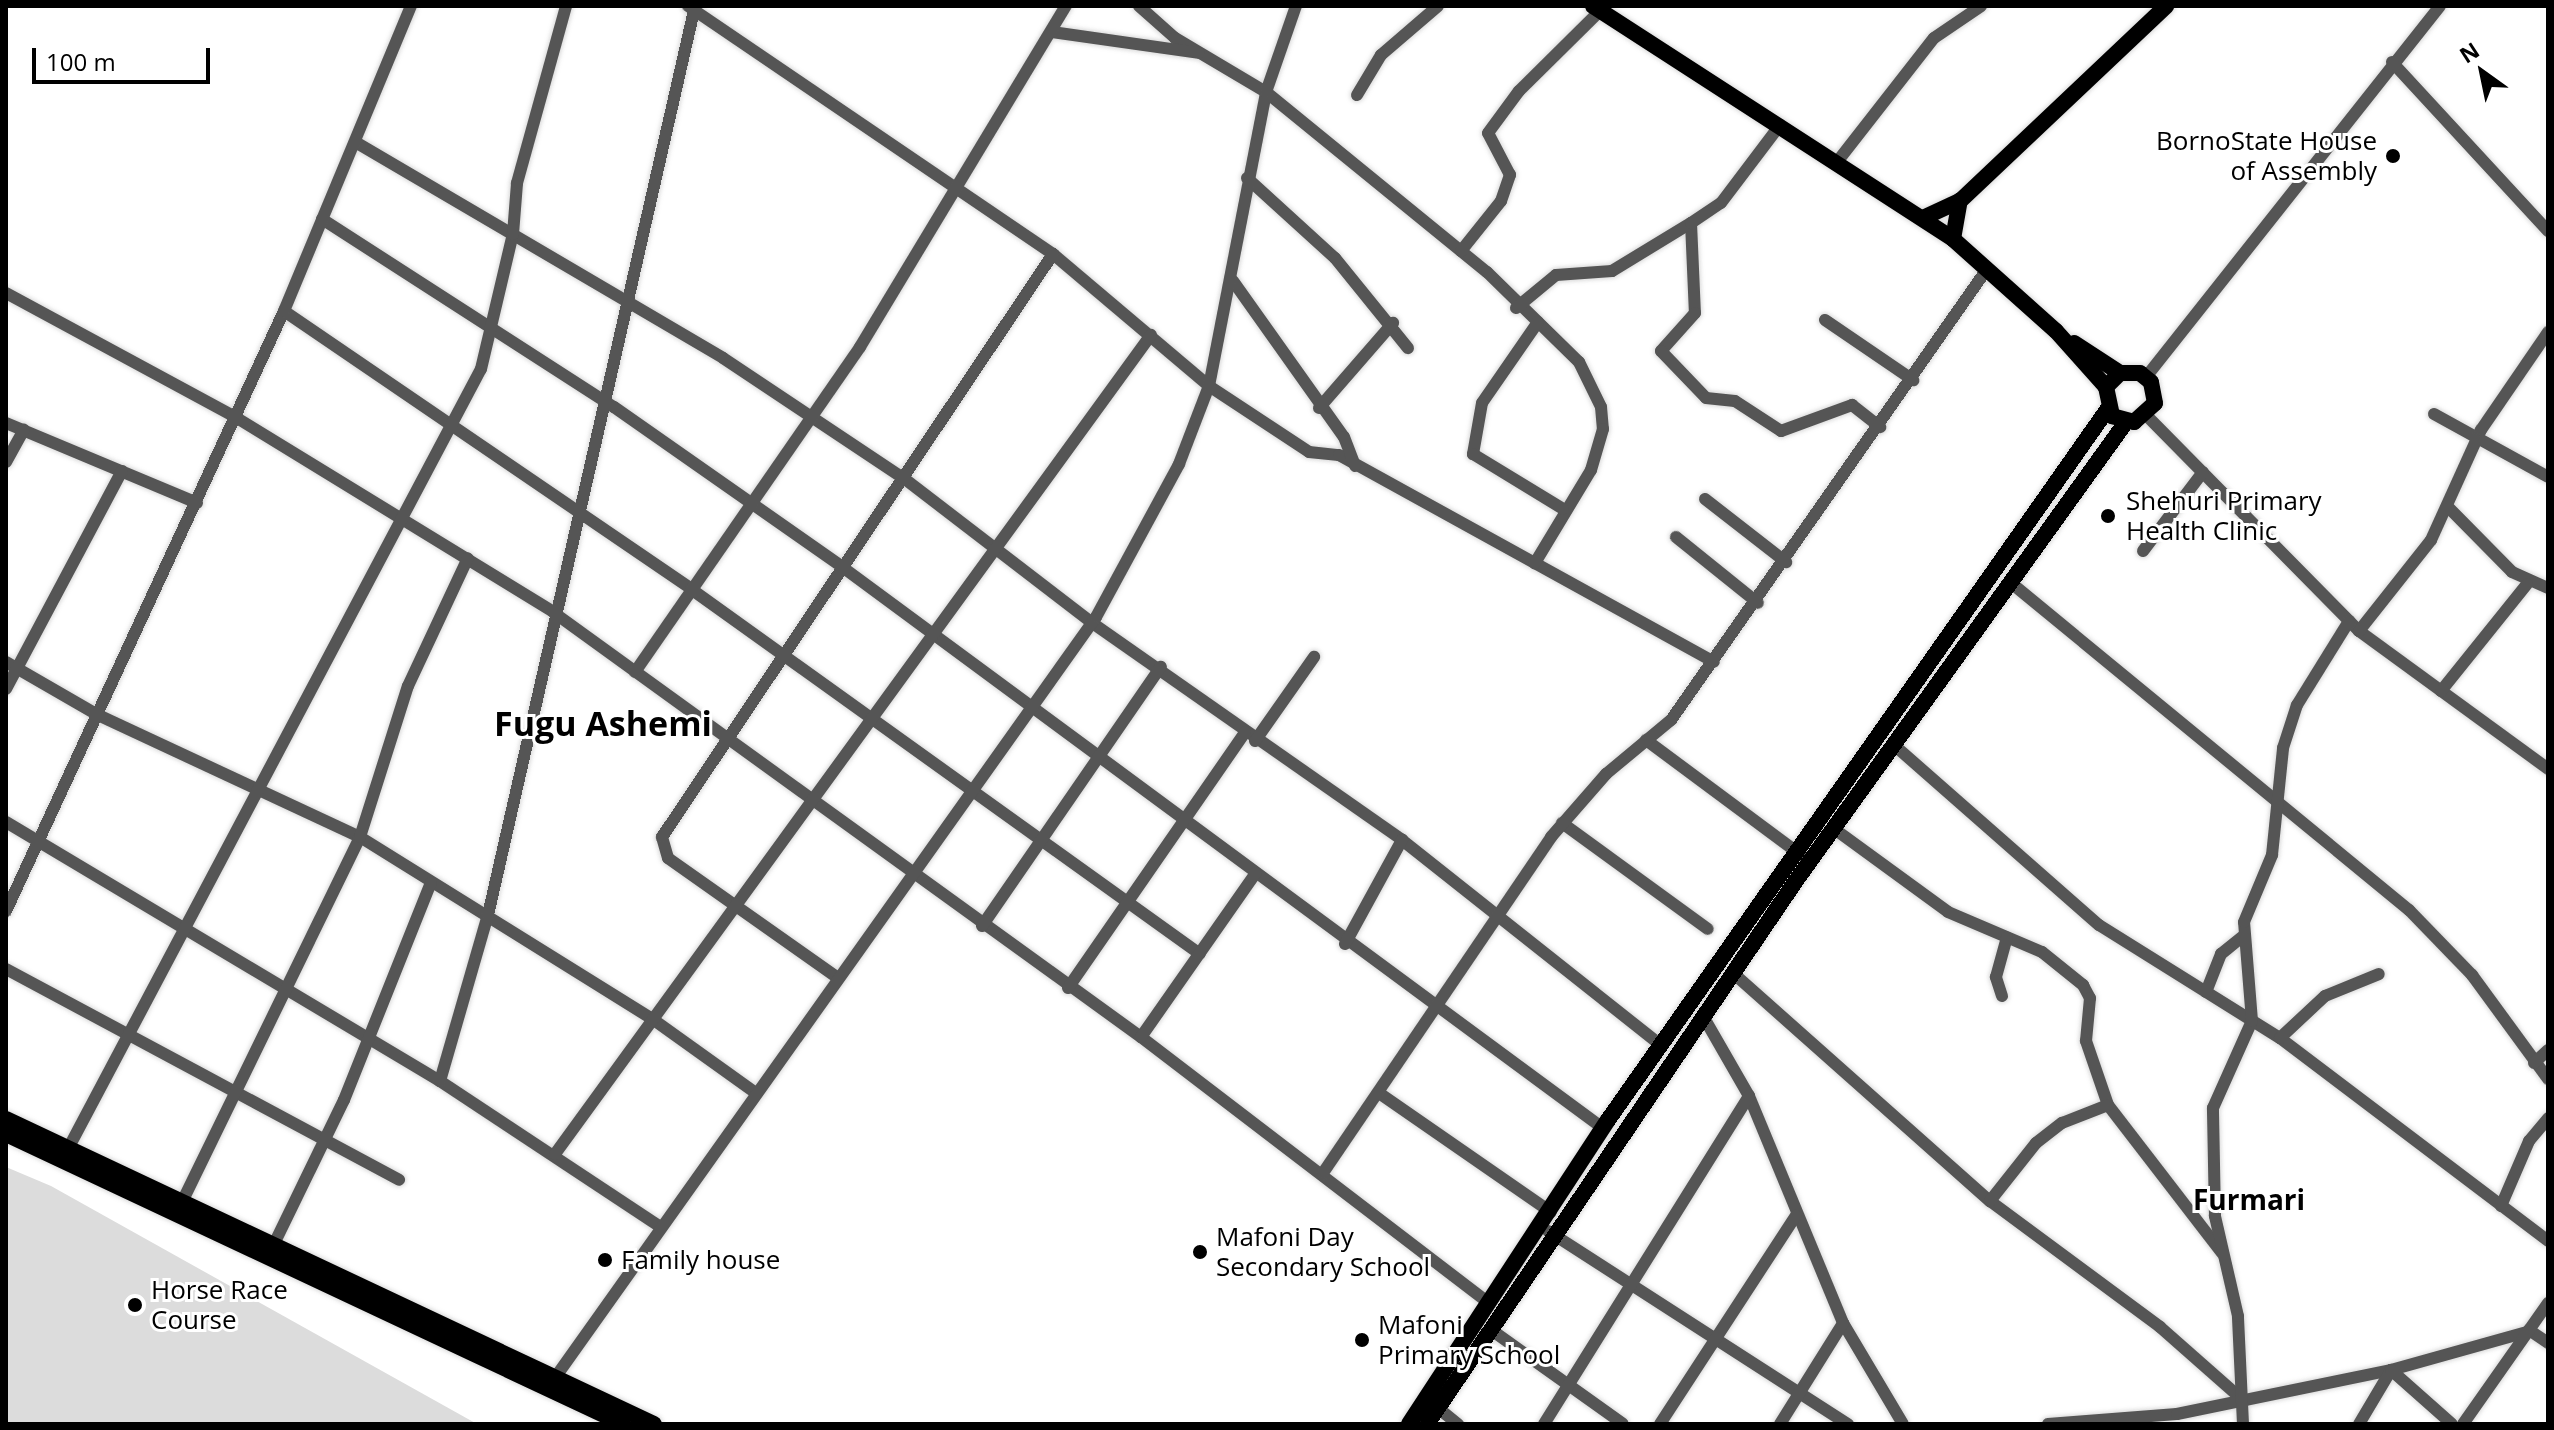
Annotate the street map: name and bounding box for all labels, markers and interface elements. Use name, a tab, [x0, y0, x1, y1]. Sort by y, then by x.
scale bar	[36, 32, 214, 82]
north arrow	[2442, 32, 2522, 112]
text: N	[2453, 34, 2485, 69]
text: 100 m	[46, 45, 116, 78]
place label: BornoState House of Assembly	[2156, 125, 2377, 186]
marker: BornoState House of Assembly	[2384, 147, 2402, 165]
place label: Shehuri Primary Health Clinic	[2126, 485, 2322, 546]
marker: Shehuri Primary Health Clinic	[2097, 505, 2119, 527]
district label: Fugu Ashemi	[494, 704, 712, 744]
district label: Furmari	[2193, 1182, 2305, 1216]
place label: Mafoni Day Secondary School	[1216, 1221, 1430, 1282]
marker: Mafoni Day Secondary School	[1191, 1243, 1209, 1261]
place label: Family house	[621, 1244, 780, 1276]
marker: Family house	[596, 1251, 614, 1269]
place label: Horse Race Course	[151, 1274, 288, 1336]
marker: Horse Race Course	[126, 1296, 144, 1314]
place label: Mafoni Primary School	[1378, 1309, 1560, 1370]
marker: Mafoni Primary School	[1353, 1331, 1371, 1349]

